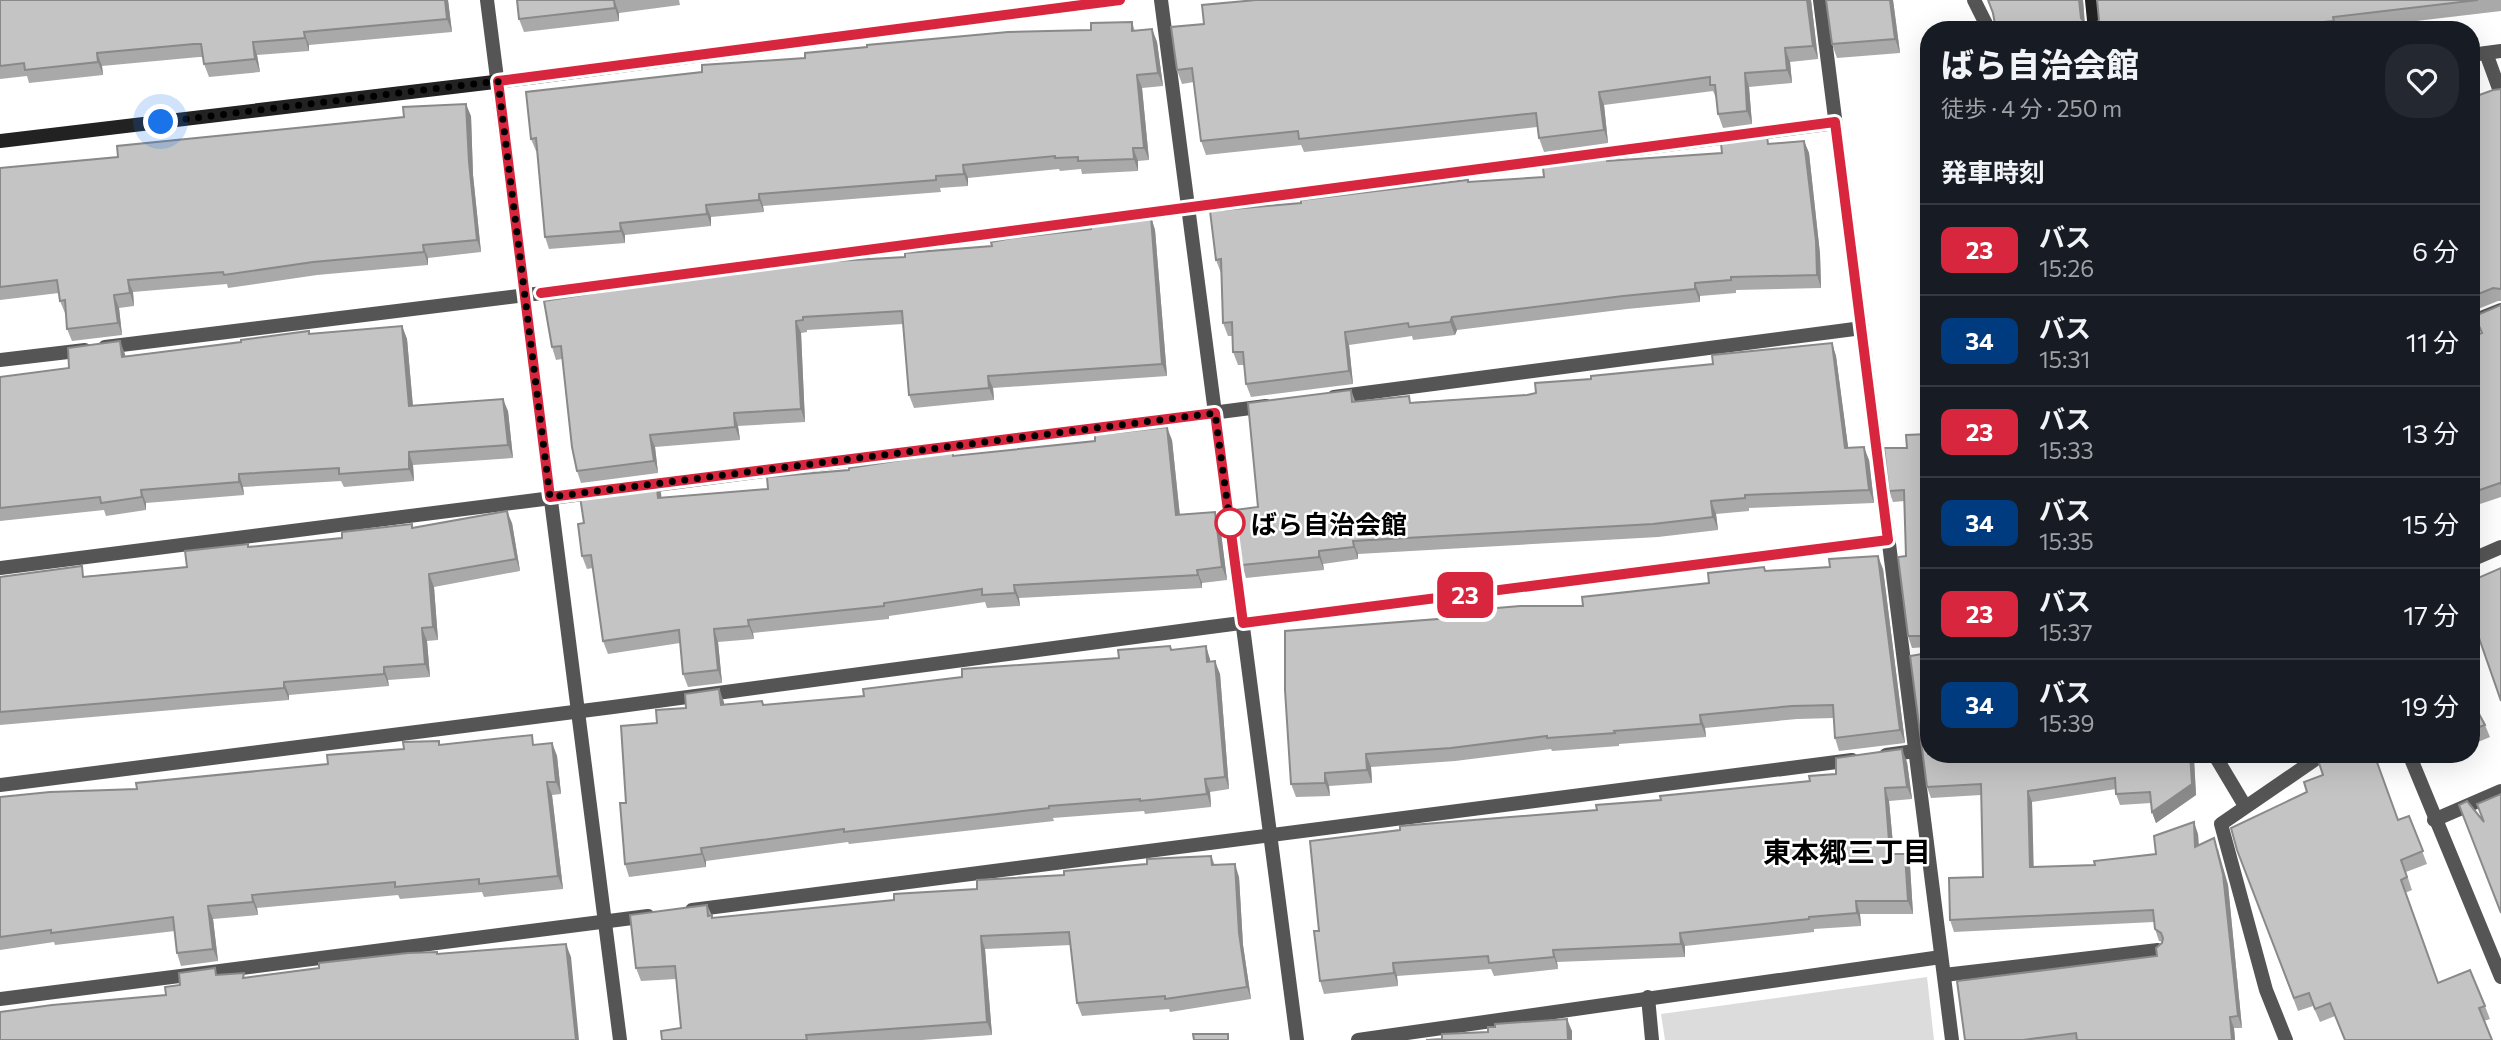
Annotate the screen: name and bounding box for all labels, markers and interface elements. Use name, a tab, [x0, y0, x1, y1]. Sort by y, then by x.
text: ばら自治会館	[1941, 43, 2139, 84]
button: heart	[2385, 44, 2459, 118]
text: 徒歩 · 4 分 · 250 m	[1941, 94, 2122, 122]
your location	[143, 104, 178, 139]
text: 発車時刻	[1941, 156, 2045, 187]
text: バス	[2039, 221, 2091, 252]
text: 23	[1966, 235, 1993, 264]
text: 6 分	[2412, 235, 2459, 266]
text: 15:26	[2039, 254, 2094, 282]
text: バス	[2039, 312, 2091, 343]
text: 34	[1965, 326, 1994, 355]
text: 11 分	[2406, 326, 2459, 357]
text: 15:31	[2039, 345, 2090, 373]
text: バス	[2039, 403, 2091, 434]
text: 23	[1966, 417, 1993, 446]
text: 13 分	[2402, 417, 2459, 448]
text: 15:33	[2039, 436, 2094, 464]
text: バス	[2039, 494, 2091, 525]
marker: ばら自治会館	[1215, 508, 1245, 538]
place label: ばら自治会館	[1251, 508, 1407, 539]
text: 34	[1965, 508, 1994, 537]
text: 15 分	[2402, 508, 2459, 539]
text: 15:35	[2039, 527, 2094, 555]
line badge: 23	[1434, 572, 1496, 618]
text: 23	[1451, 580, 1479, 609]
text: バス	[2039, 585, 2091, 616]
text: 23	[1966, 599, 1993, 628]
text: 17 分	[2403, 599, 2459, 630]
text: 15:37	[2039, 618, 2093, 646]
text: バス	[2039, 676, 2091, 707]
text: 34	[1965, 690, 1994, 719]
text: 19 分	[2401, 690, 2459, 721]
text: 15:39	[2039, 709, 2095, 737]
district label: 東本郷三丁目	[1763, 834, 1931, 868]

